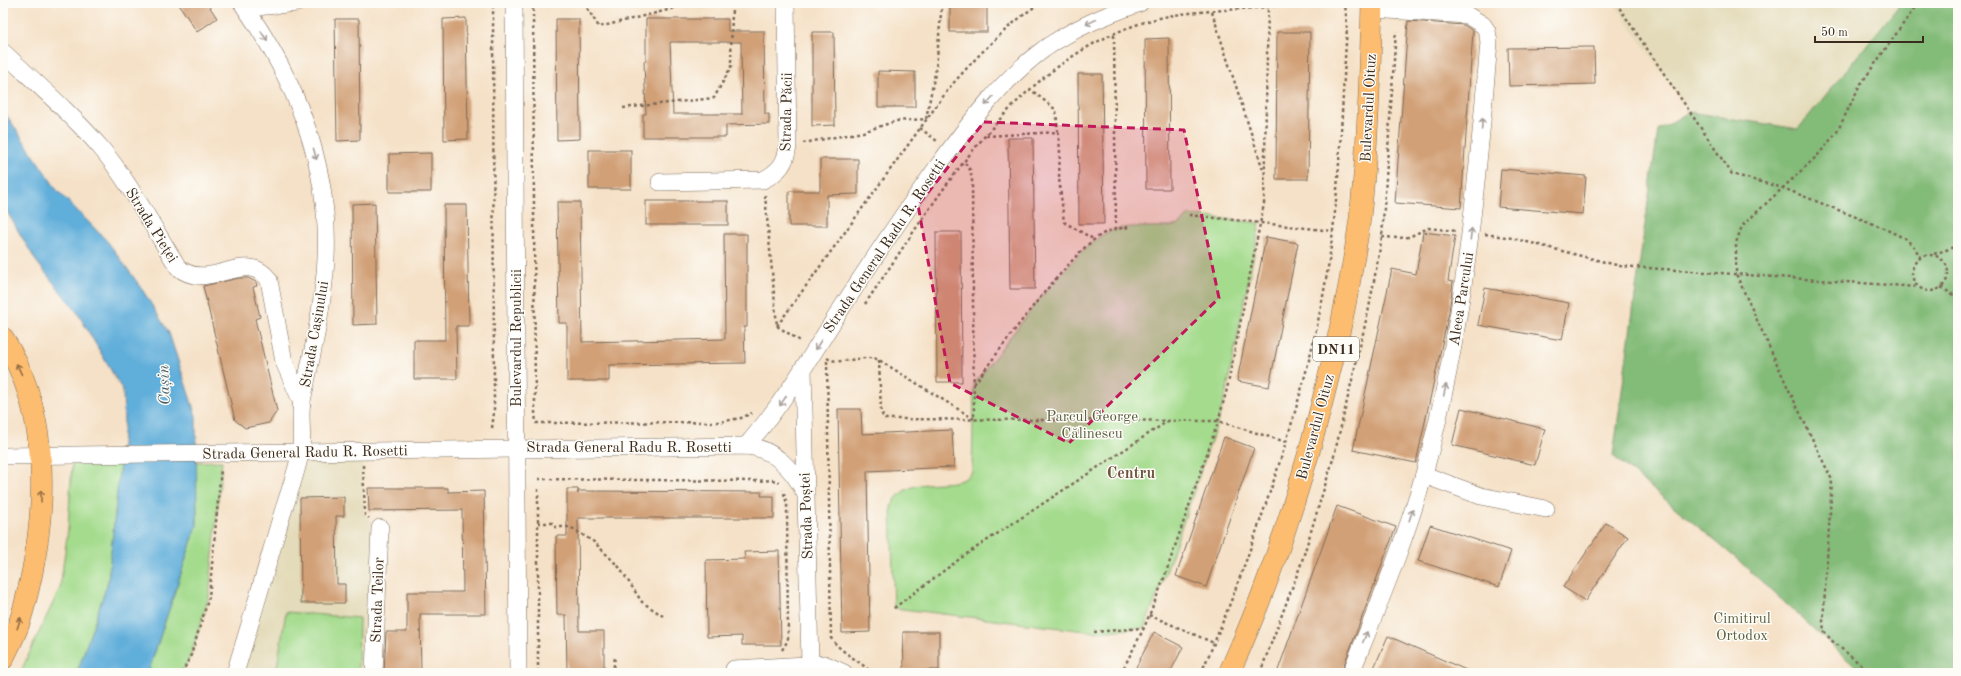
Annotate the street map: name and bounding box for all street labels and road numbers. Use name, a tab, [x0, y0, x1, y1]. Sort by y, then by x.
street label: Bulevardul Oituz	[1359, 53, 1380, 163]
street label: Strada Păcii	[779, 72, 796, 152]
street label: Strada General Radu R. Rosetti	[822, 157, 949, 336]
street label: Strada Pieței	[122, 186, 180, 266]
street label: Aleea Parcului	[1448, 251, 1477, 347]
street label: Bulevardul Republicii	[510, 269, 525, 407]
street label: Strada Cașinului	[299, 280, 332, 389]
road number: DN11	[1313, 337, 1359, 361]
street label: Bulevardul Oituz	[1295, 373, 1338, 482]
street label: Strada General Radu R. Rosetti	[526, 441, 732, 456]
street label: Strada General Radu R. Rosetti	[202, 444, 408, 463]
street label: Strada Poștei	[798, 472, 817, 560]
street label: Strada Teilor	[370, 557, 387, 643]

